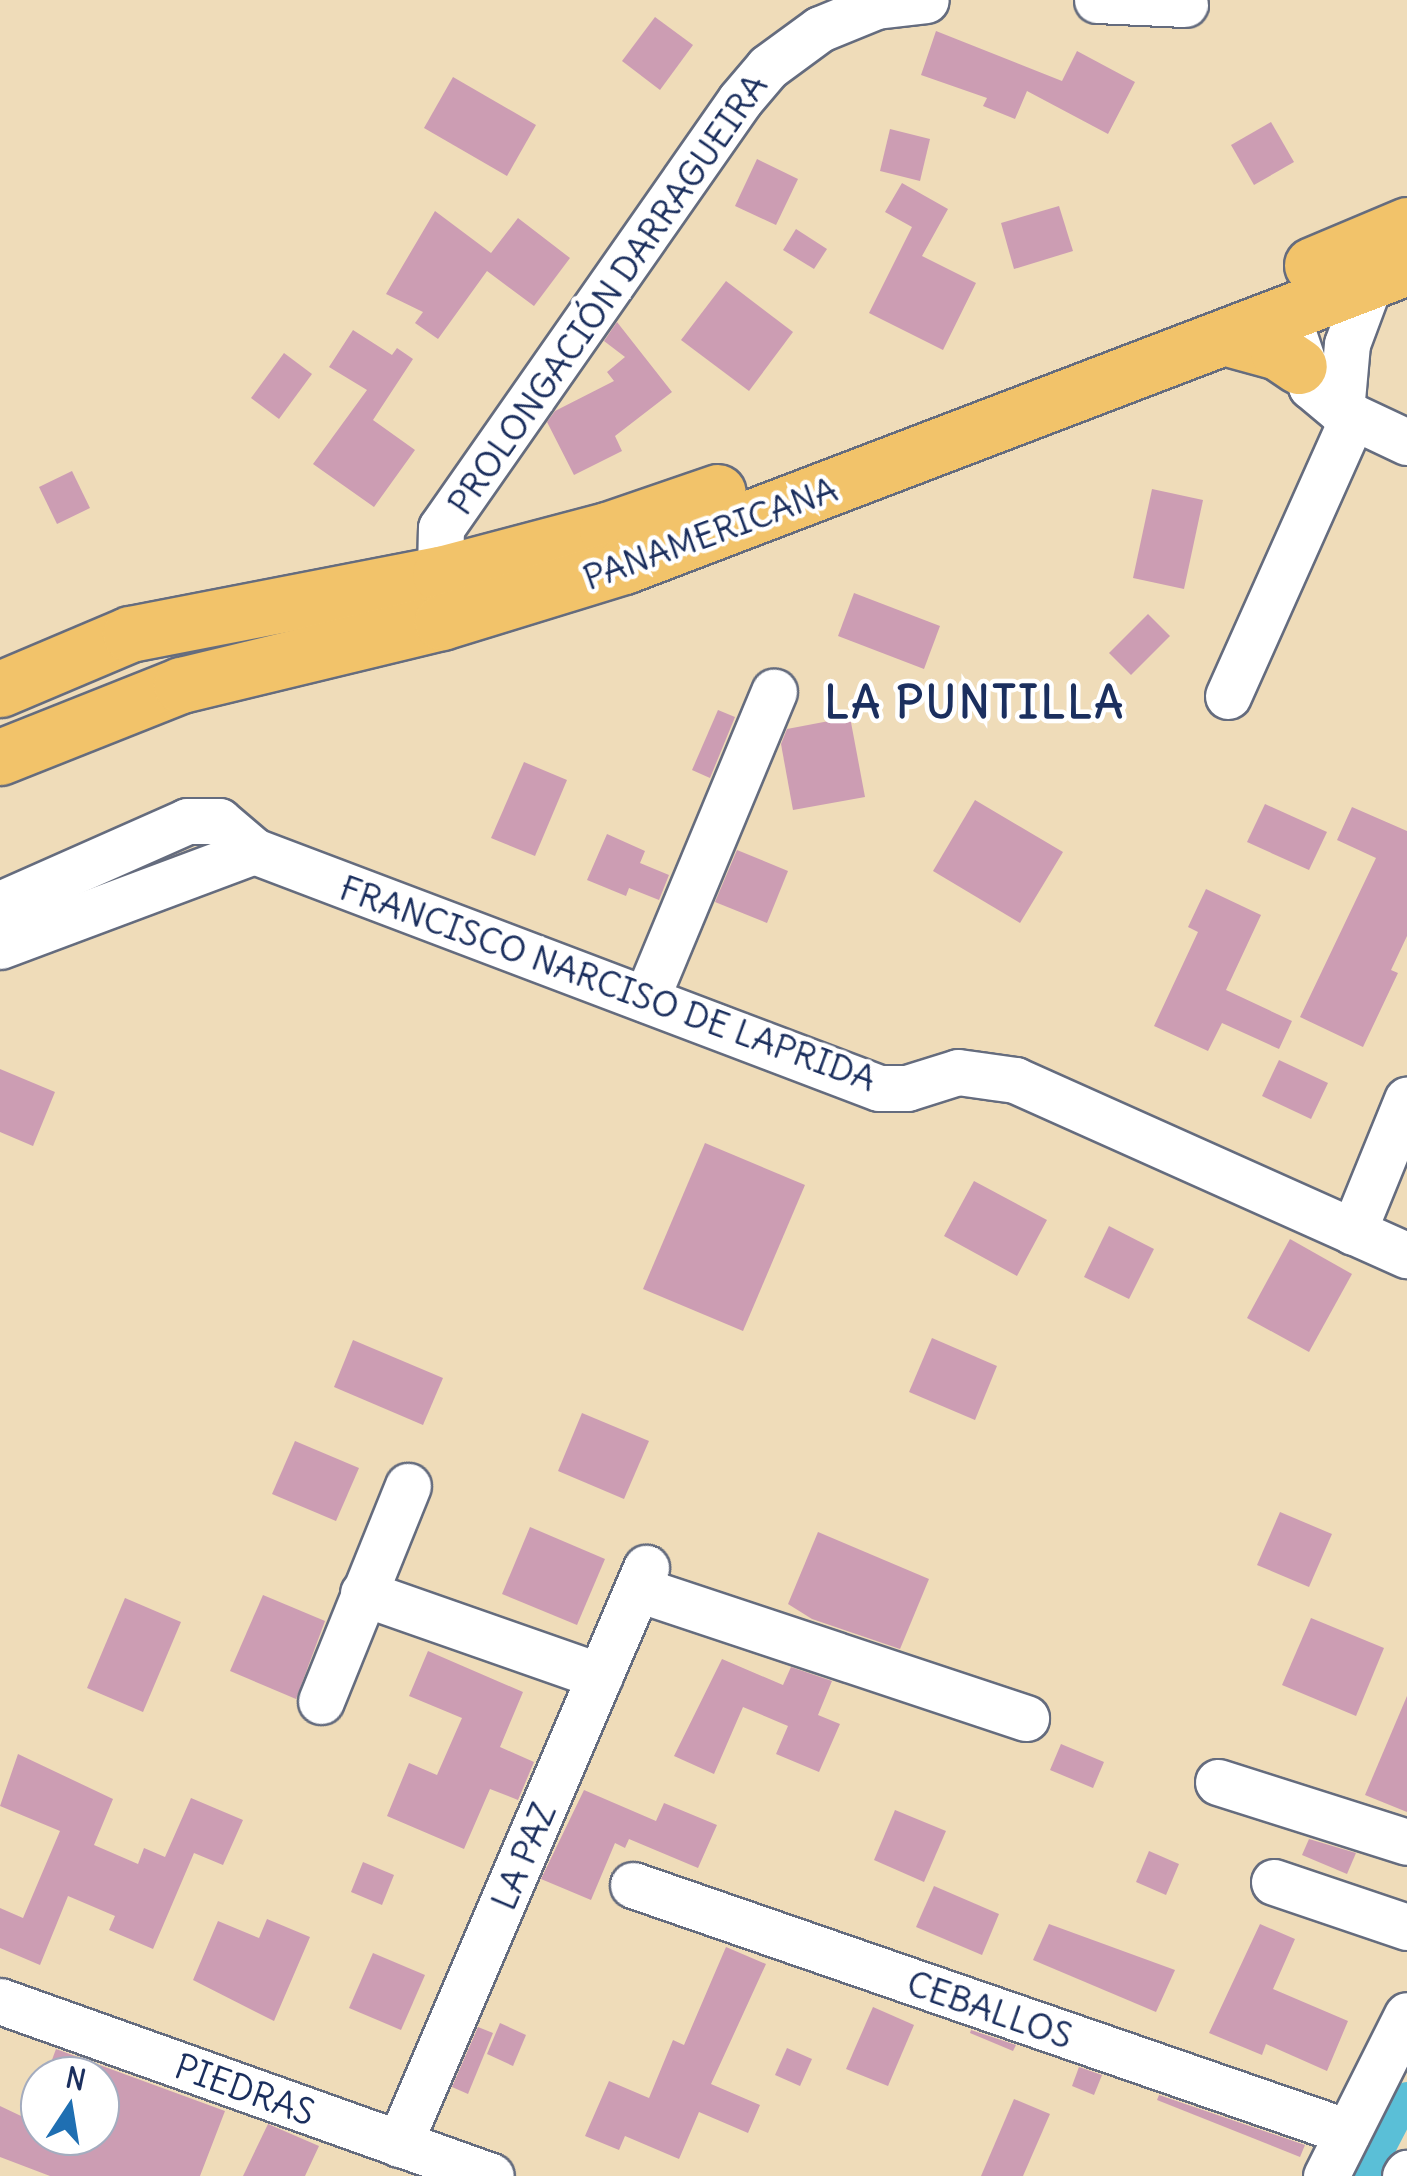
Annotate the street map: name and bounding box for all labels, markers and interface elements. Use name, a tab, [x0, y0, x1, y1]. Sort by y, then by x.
street label: PROLONGACIÓN DARRAGUEIRA	[438, 66, 776, 522]
street label: PANAMERICANA	[577, 468, 843, 598]
district label: LA PUNTILLA	[824, 676, 1126, 730]
street label: FRANCISCO NARCISO DE LAPRIDA	[334, 866, 882, 1100]
street label: LA PAZ	[482, 1796, 564, 1916]
street label: CEBALLOS	[902, 1961, 1078, 2057]
street label: PIEDRAS	[169, 2044, 321, 2134]
north arrow	[20, 2056, 120, 2156]
text: N	[63, 2059, 89, 2098]

